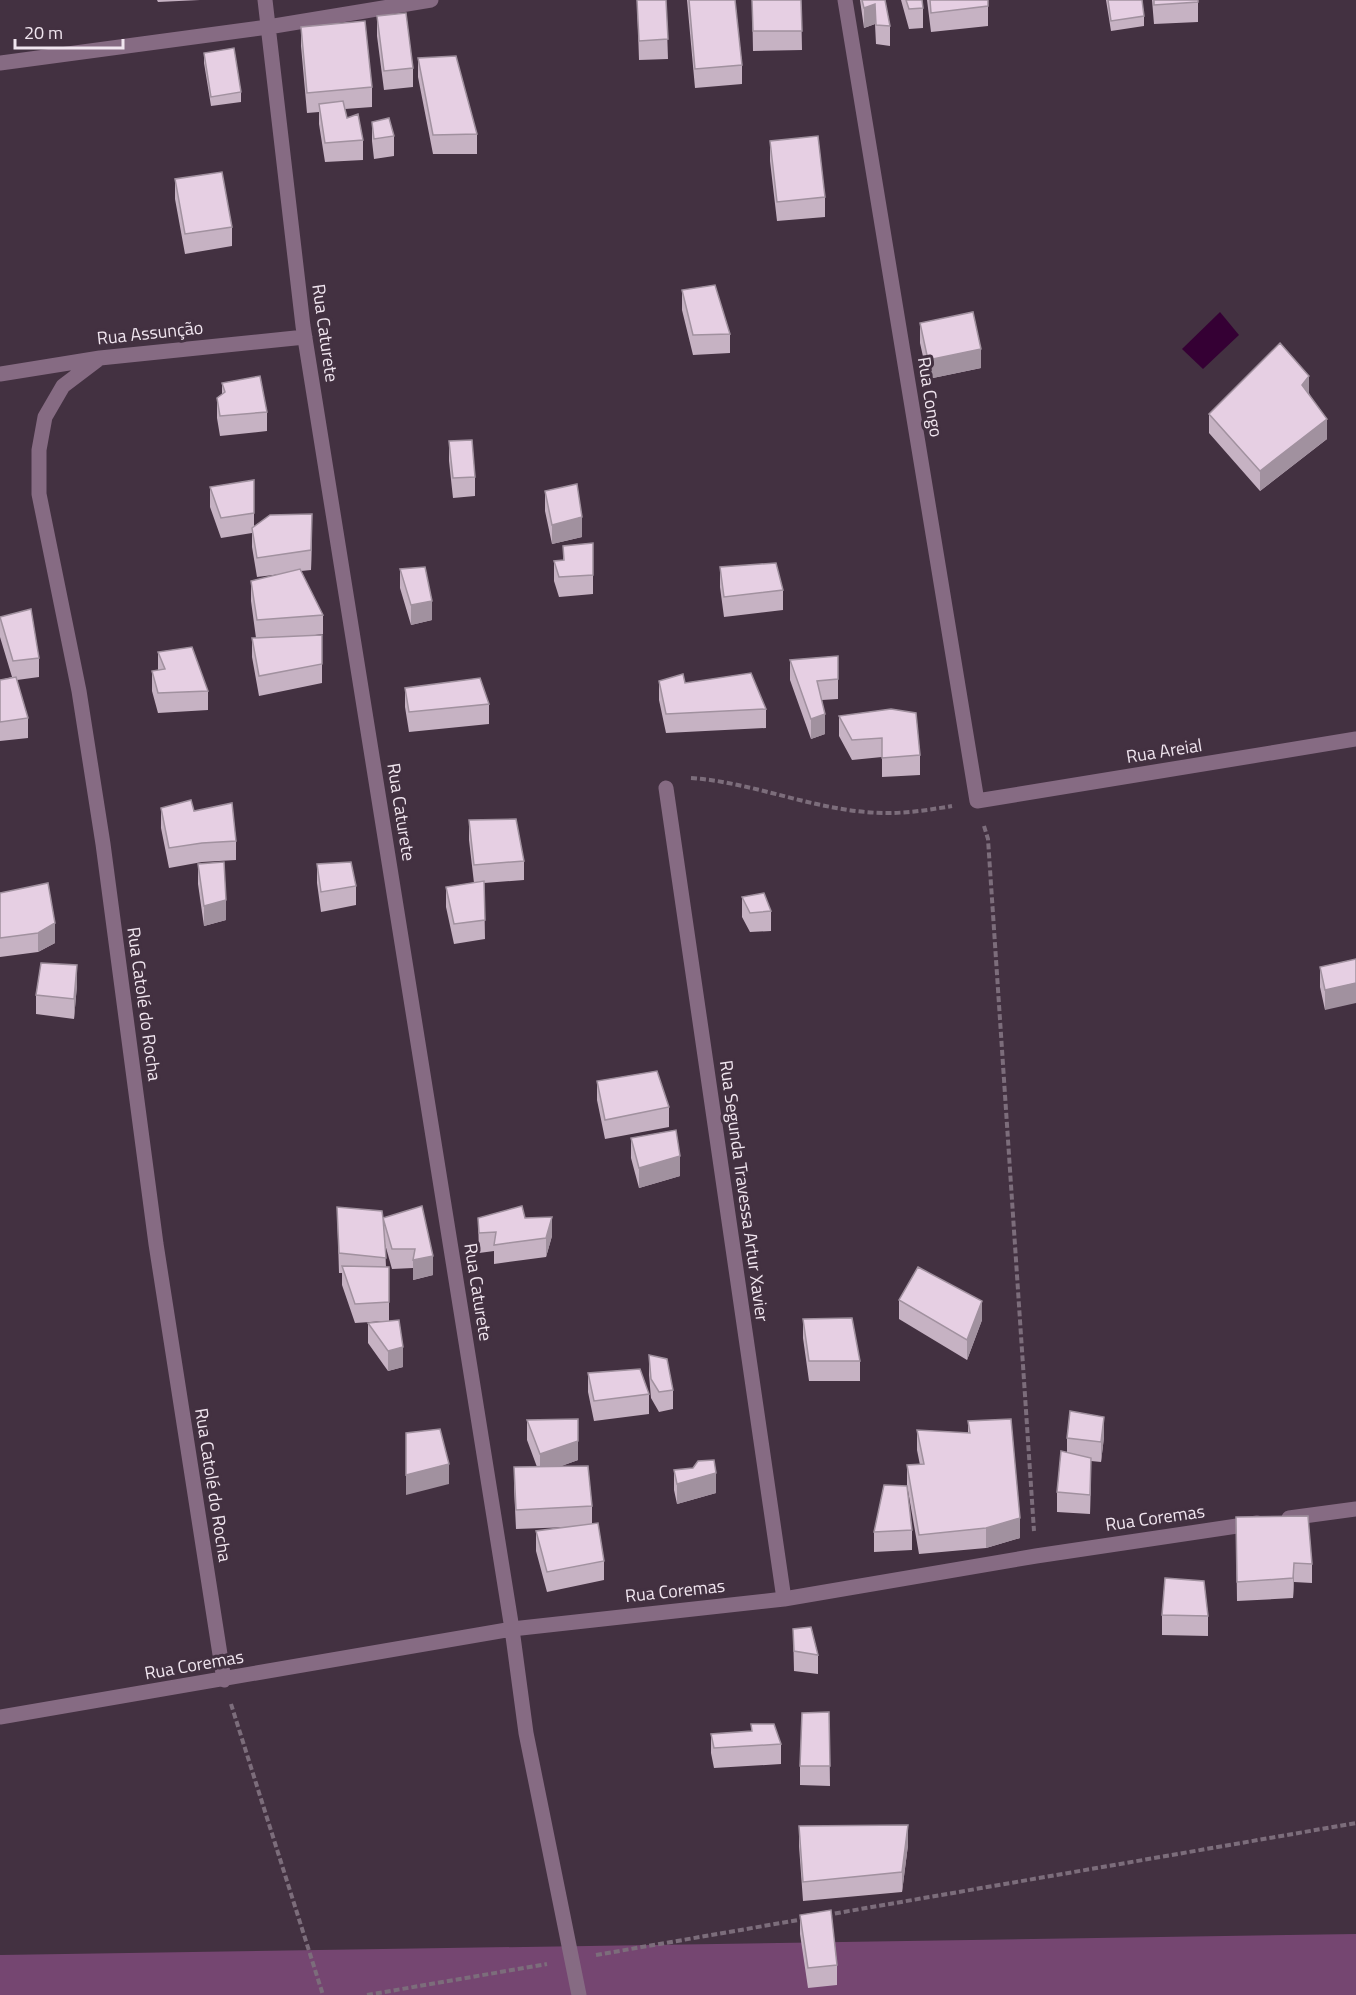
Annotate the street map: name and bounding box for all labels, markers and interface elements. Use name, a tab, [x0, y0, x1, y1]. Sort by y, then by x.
scale bar	[15, 12, 123, 50]
text: 20 m	[24, 19, 63, 46]
street label: Rua Caturete	[305, 282, 346, 384]
street label: Rua Assunção	[96, 314, 204, 352]
street label: Rua Congo	[911, 355, 950, 439]
street label: Rua Areial	[1124, 731, 1204, 770]
street label: Rua Caturete	[380, 761, 423, 863]
street label: Rua Catolé do Rocha	[120, 925, 169, 1083]
street label: Rua Segunda Travessa Artur Xavier	[713, 1058, 776, 1323]
street label: Rua Caturete	[457, 1241, 500, 1343]
street label: Rua Catolé do Rocha	[188, 1406, 239, 1564]
street label: Rua Coremas	[1103, 1497, 1206, 1538]
street label: Rua Coremas	[624, 1572, 726, 1609]
street label: Rua Coremas	[142, 1643, 246, 1687]

